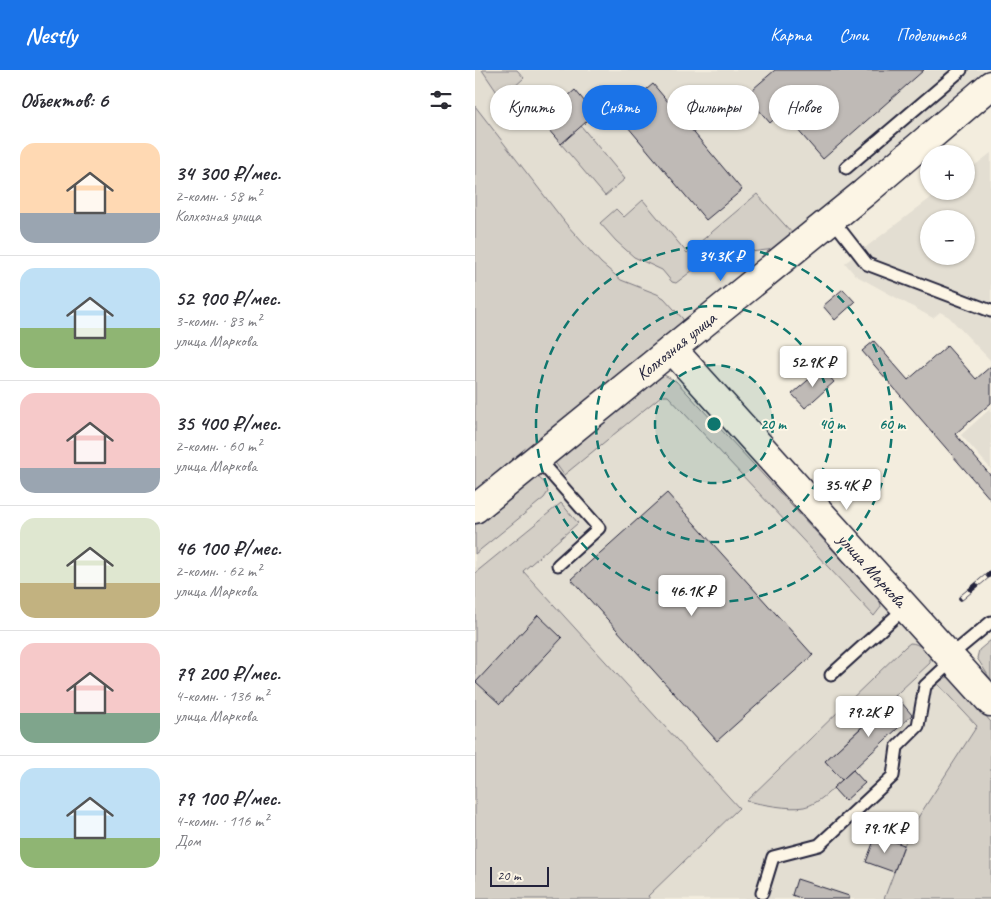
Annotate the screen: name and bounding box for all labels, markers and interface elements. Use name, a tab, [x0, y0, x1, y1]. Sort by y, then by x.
text: Nestly	[25, 20, 77, 50]
text: Карта	[770, 24, 811, 46]
text: Слои	[839, 24, 868, 46]
text: Поделиться	[896, 24, 966, 46]
chip: Купить	[490, 85, 572, 130]
chip: Снять	[582, 85, 657, 130]
chip: Фильтры	[667, 85, 759, 130]
chip: Новое	[769, 85, 839, 130]
icon: filters	[427, 86, 455, 114]
text: Объектов: 6	[20, 87, 108, 113]
map controls	[920, 145, 975, 265]
button: +	[920, 145, 975, 200]
text: 34 300 ₽/мес.	[175, 160, 281, 186]
icon: home	[60, 163, 120, 223]
text: 2-комн. · 58 m²	[175, 186, 261, 206]
text: Колхозная улица	[175, 206, 261, 226]
button: −	[920, 210, 975, 265]
pin: 34.3K ₽	[675, 240, 767, 282]
text: 34.3K ₽	[698, 246, 744, 266]
text: 52 900 ₽/мес.	[175, 285, 280, 311]
icon: home	[60, 288, 120, 348]
street label: Колхозная улица	[632, 306, 721, 385]
text: 3-комн. · 83 m²	[175, 311, 261, 331]
text: улица Маркова	[175, 331, 257, 351]
pin: 52.9K ₽	[767, 346, 859, 388]
text: 52.9K ₽	[791, 352, 835, 372]
text: 35 400 ₽/мес.	[175, 410, 280, 436]
icon: home	[60, 413, 120, 473]
centre of rings	[705, 415, 723, 433]
text: 20 m	[760, 415, 787, 434]
text: 40 m	[819, 415, 846, 434]
text: 60 m	[879, 415, 906, 434]
text: 2-комн. · 60 m²	[175, 436, 261, 456]
text: улица Маркова	[175, 456, 257, 476]
pin: 35.4K ₽	[801, 468, 893, 511]
text: 35.4K ₽	[825, 475, 869, 495]
street label: улица Маркова	[832, 528, 912, 613]
text: 46 100 ₽/мес.	[175, 535, 281, 561]
icon: home	[60, 538, 120, 598]
text: 2-комн. · 62 m²	[175, 561, 261, 581]
pin: 46.1K ₽	[646, 574, 738, 617]
text: улица Маркова	[175, 581, 257, 601]
text: 46.1K ₽	[669, 581, 715, 601]
text: 79 200 ₽/мес.	[175, 660, 280, 686]
icon: home	[60, 663, 120, 723]
text: 4-комн. · 136 m²	[175, 686, 268, 706]
pin: 79.2K ₽	[823, 696, 915, 738]
text: 79.2K ₽	[847, 702, 891, 722]
text: улица Маркова	[175, 706, 257, 726]
text: 79 100 ₽/мес.	[175, 785, 280, 811]
icon: home	[60, 788, 120, 848]
text: 4-комн. · 116 m²	[175, 811, 268, 831]
pin: 79.1K ₽	[839, 812, 931, 854]
text: 79.1K ₽	[863, 818, 907, 838]
text: Дом	[175, 831, 201, 851]
scale bar	[490, 864, 549, 887]
text: 20 m	[497, 867, 521, 884]

